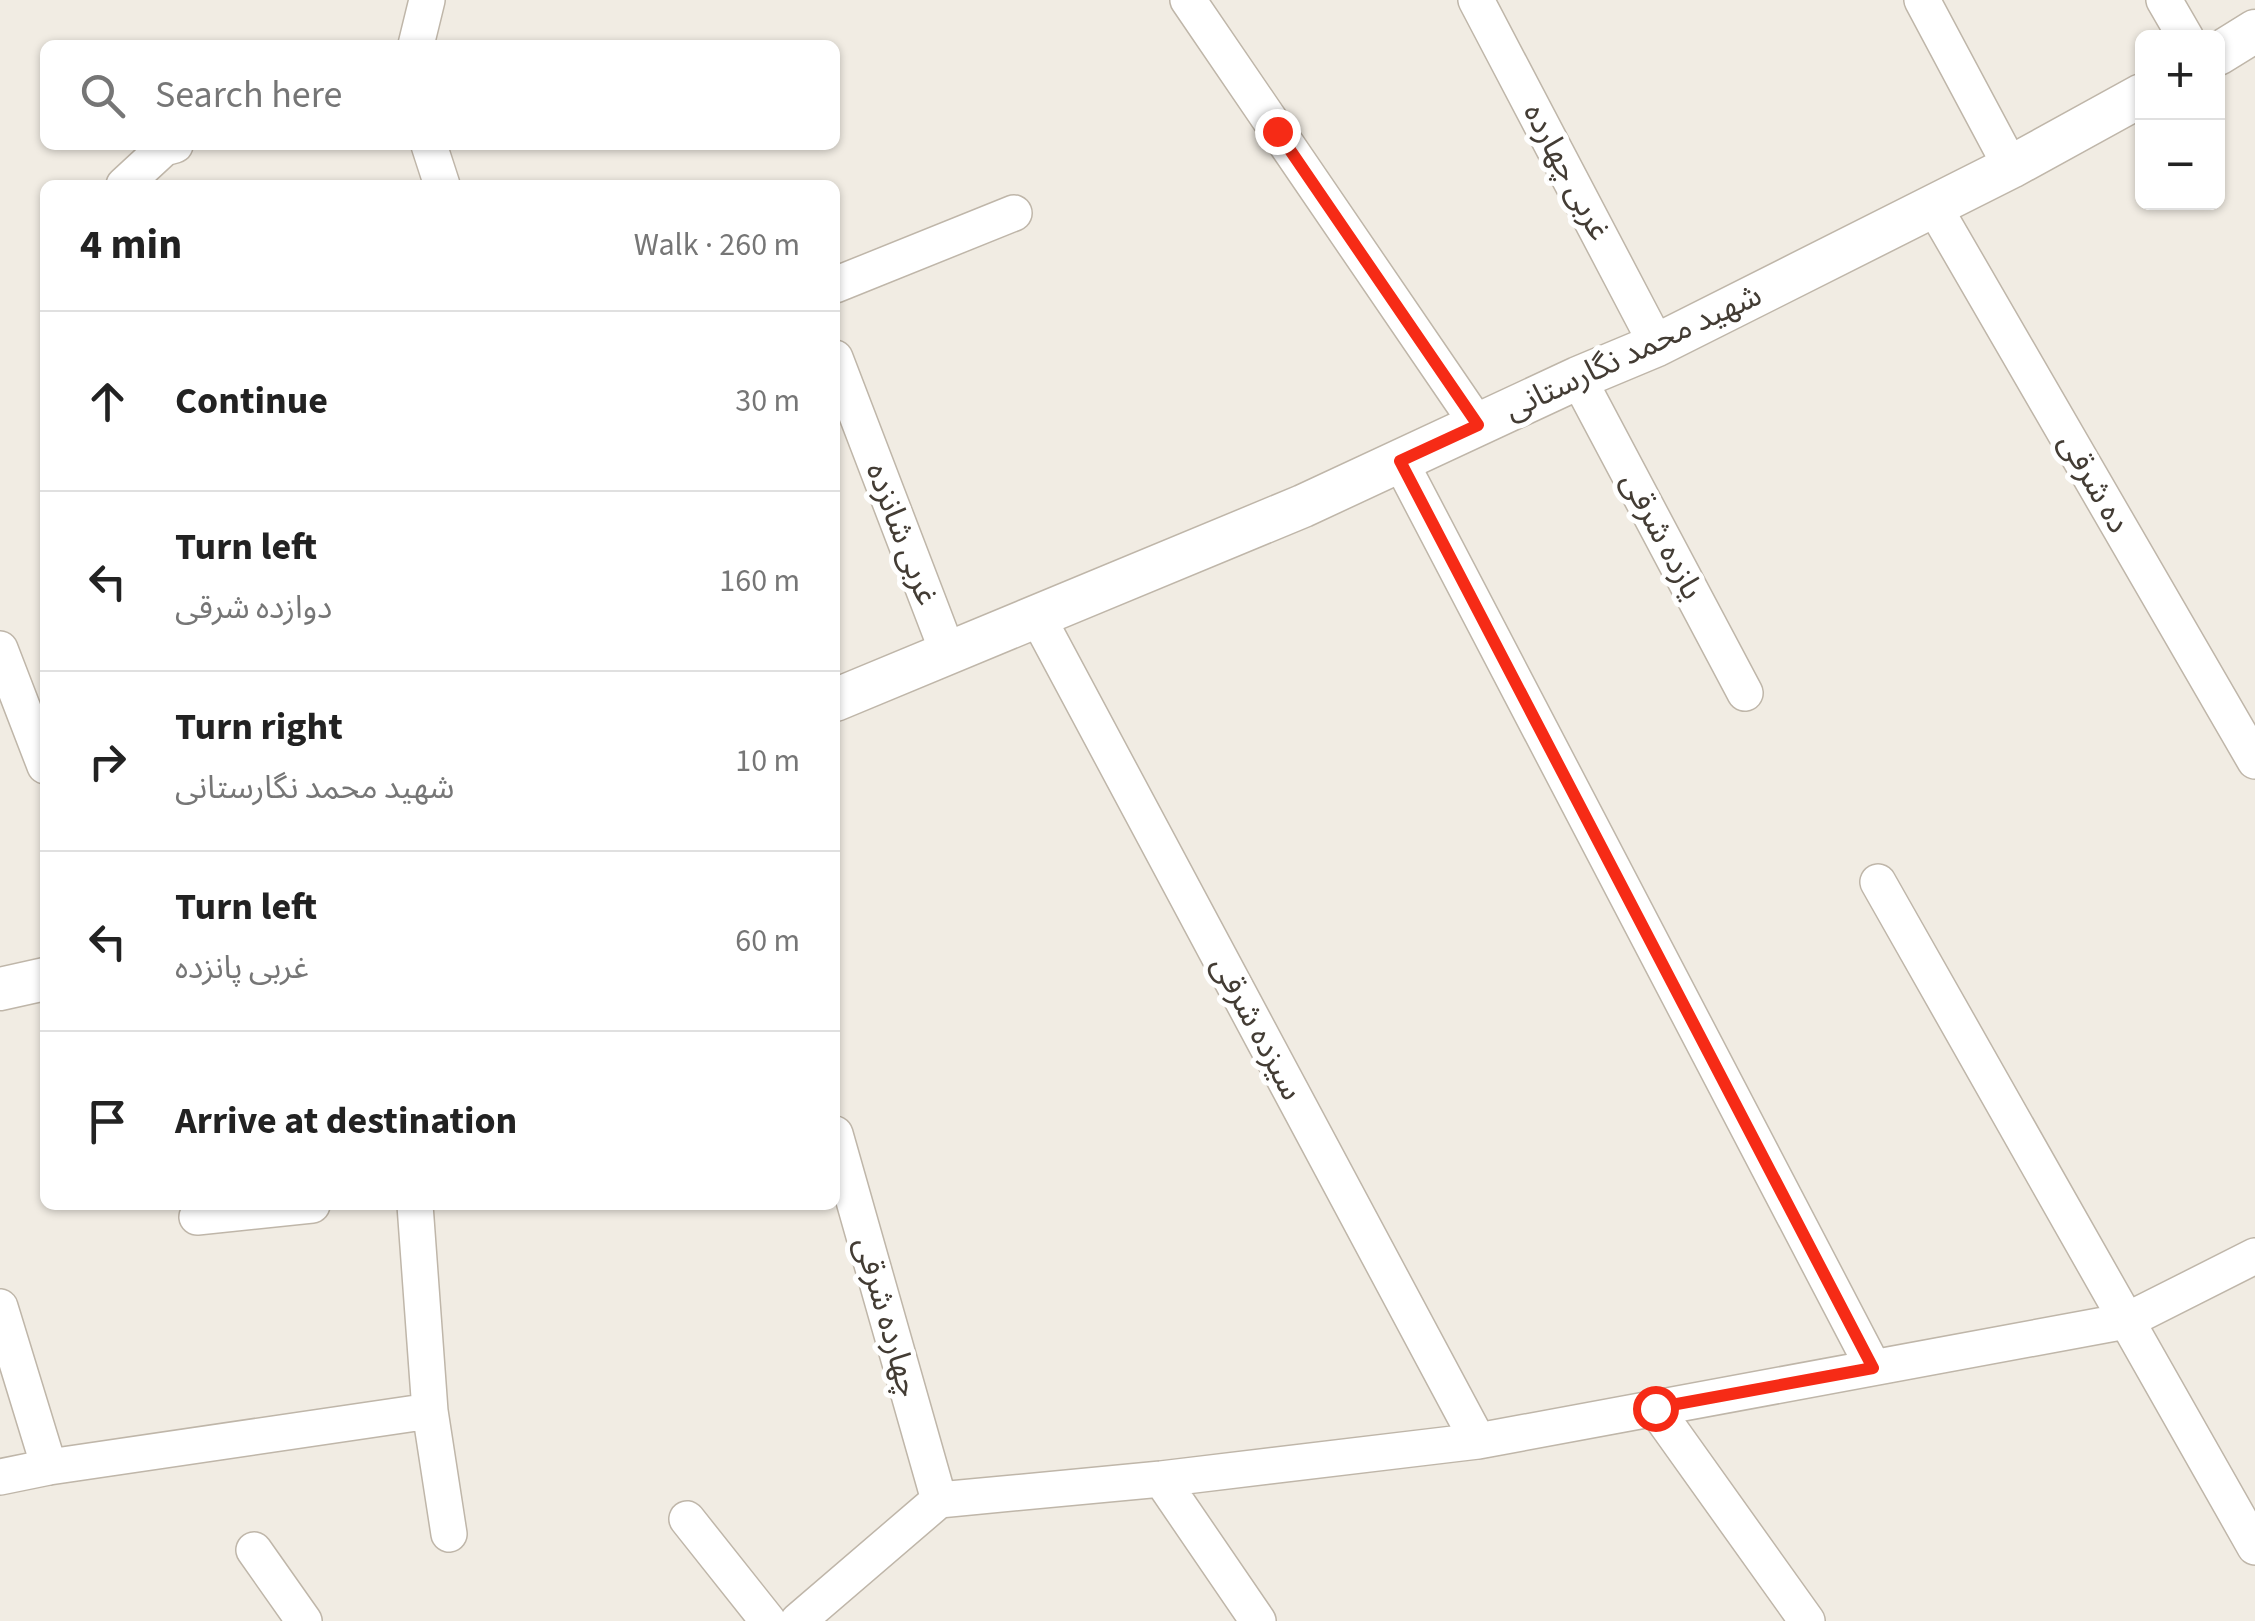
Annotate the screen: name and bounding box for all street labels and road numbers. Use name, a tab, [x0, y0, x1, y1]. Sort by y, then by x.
street label: غربی چهارده	[1512, 95, 1622, 249]
street label: شهید محمد نگارستانی	[1497, 272, 1769, 432]
street label: ده شرقی	[2047, 424, 2141, 542]
street label: غربی شانزده	[854, 456, 950, 612]
street label: یازده شرقی	[1609, 464, 1715, 608]
street label: سیزده شرقی	[1200, 947, 1314, 1109]
street label: چهارده شرقی	[842, 1232, 932, 1402]

